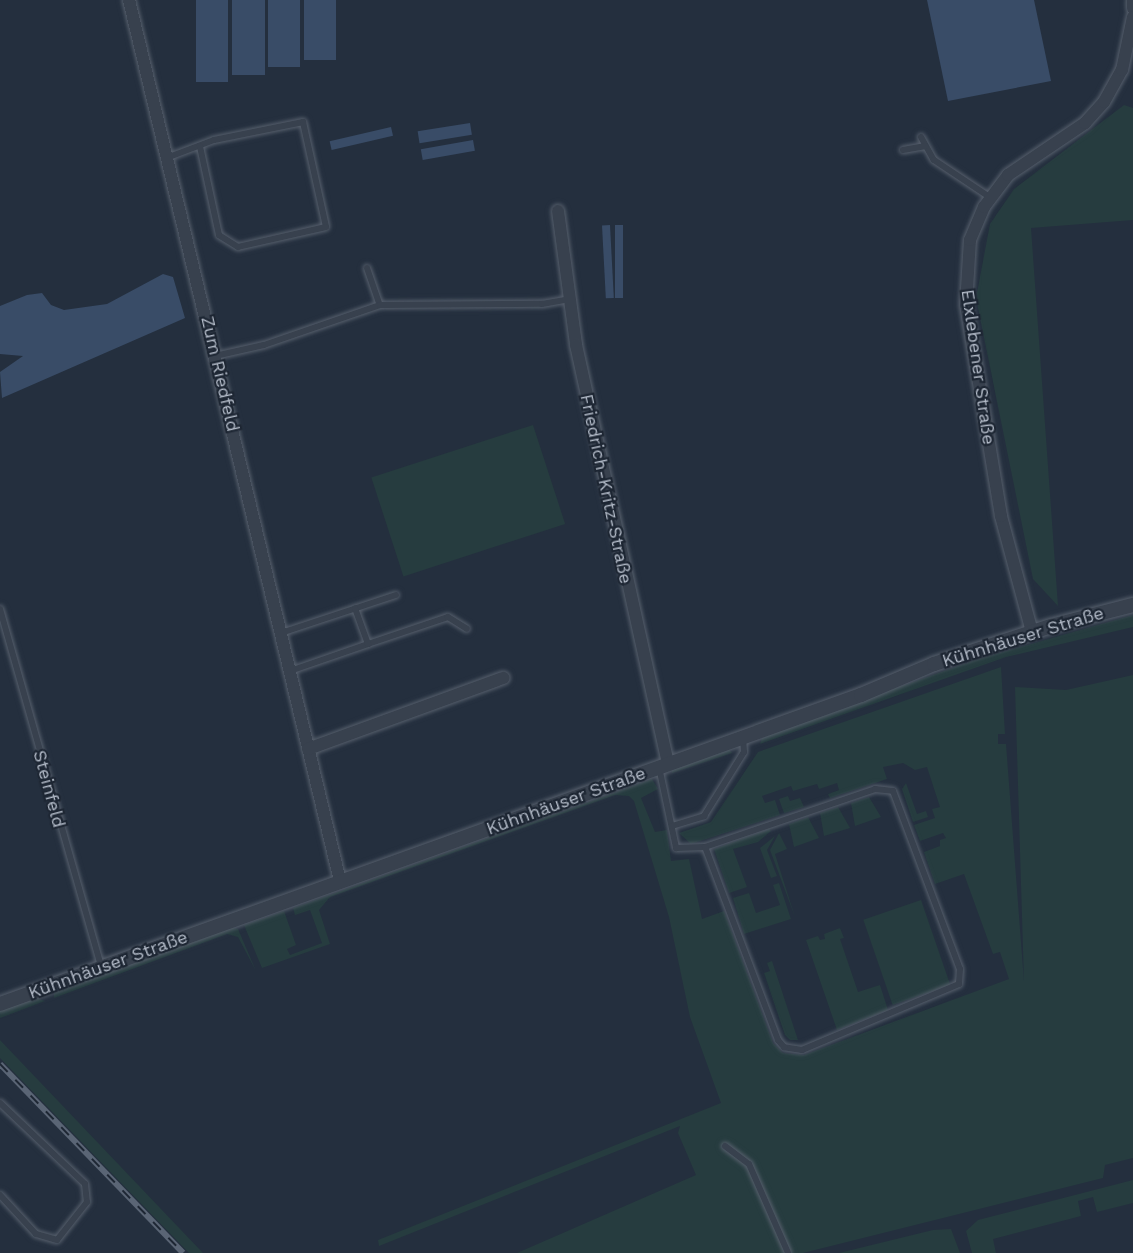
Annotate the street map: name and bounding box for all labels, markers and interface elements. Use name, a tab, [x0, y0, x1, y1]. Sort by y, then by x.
street label: Elxlebener Straße	[956, 288, 1000, 446]
street label: Zum Riedfeld	[196, 314, 244, 434]
street label: Friedrich-Kritz-Straße	[575, 392, 637, 586]
street label: Kühnhäuser Straße	[939, 602, 1107, 672]
street label: Steinfeld	[28, 748, 70, 830]
street label: Kühnhäuser Straße	[483, 762, 649, 840]
street label: Kühnhäuser Straße	[25, 926, 191, 1004]

